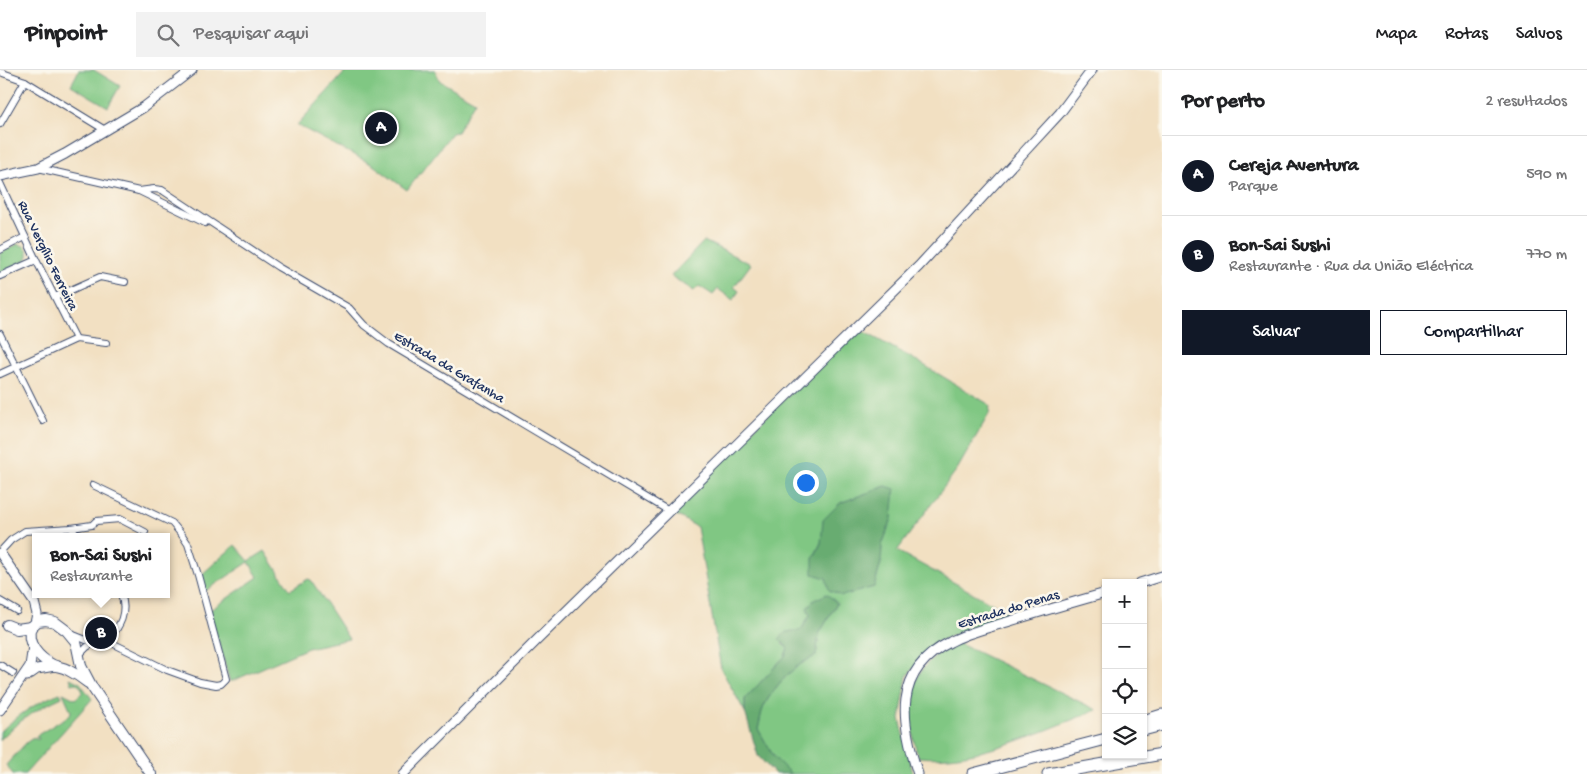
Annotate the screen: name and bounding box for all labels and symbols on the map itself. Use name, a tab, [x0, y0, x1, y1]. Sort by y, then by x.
pin: A	[365, 109, 397, 147]
street label: Rua Vergílio Ferreira	[13, 198, 81, 315]
street label: Estrada da Grafanha	[390, 328, 508, 409]
your location	[793, 470, 819, 496]
street label: Estrada do Penas	[956, 587, 1062, 634]
pin: B	[85, 614, 117, 652]

